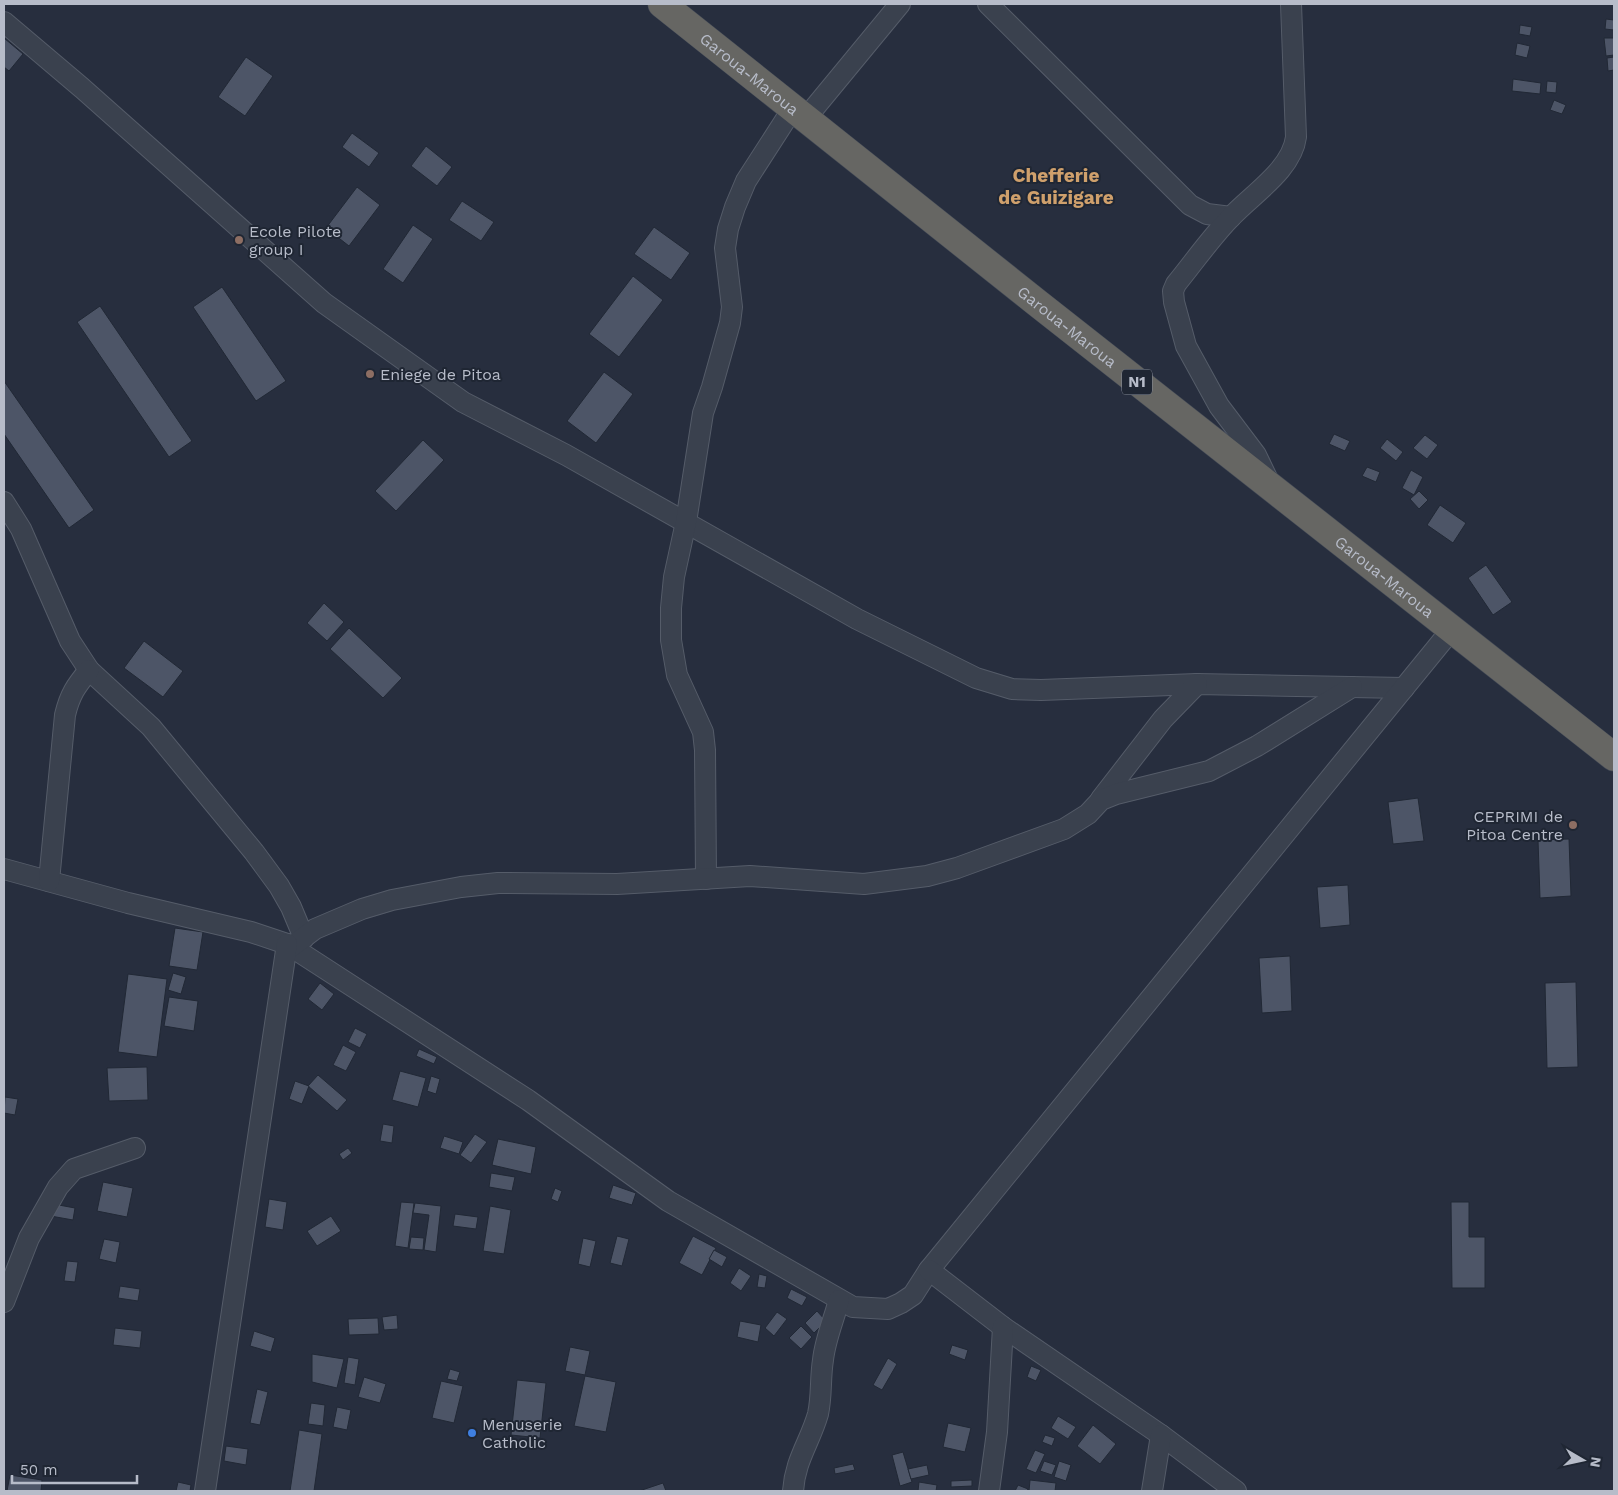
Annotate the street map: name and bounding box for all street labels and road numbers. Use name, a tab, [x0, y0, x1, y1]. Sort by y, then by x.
street label: Garoua-Maroua	[696, 29, 802, 119]
street label: Garoua-Maroua	[1014, 282, 1120, 372]
road number: N1	[1122, 370, 1152, 394]
street label: Garoua-Maroua	[1331, 532, 1438, 622]

